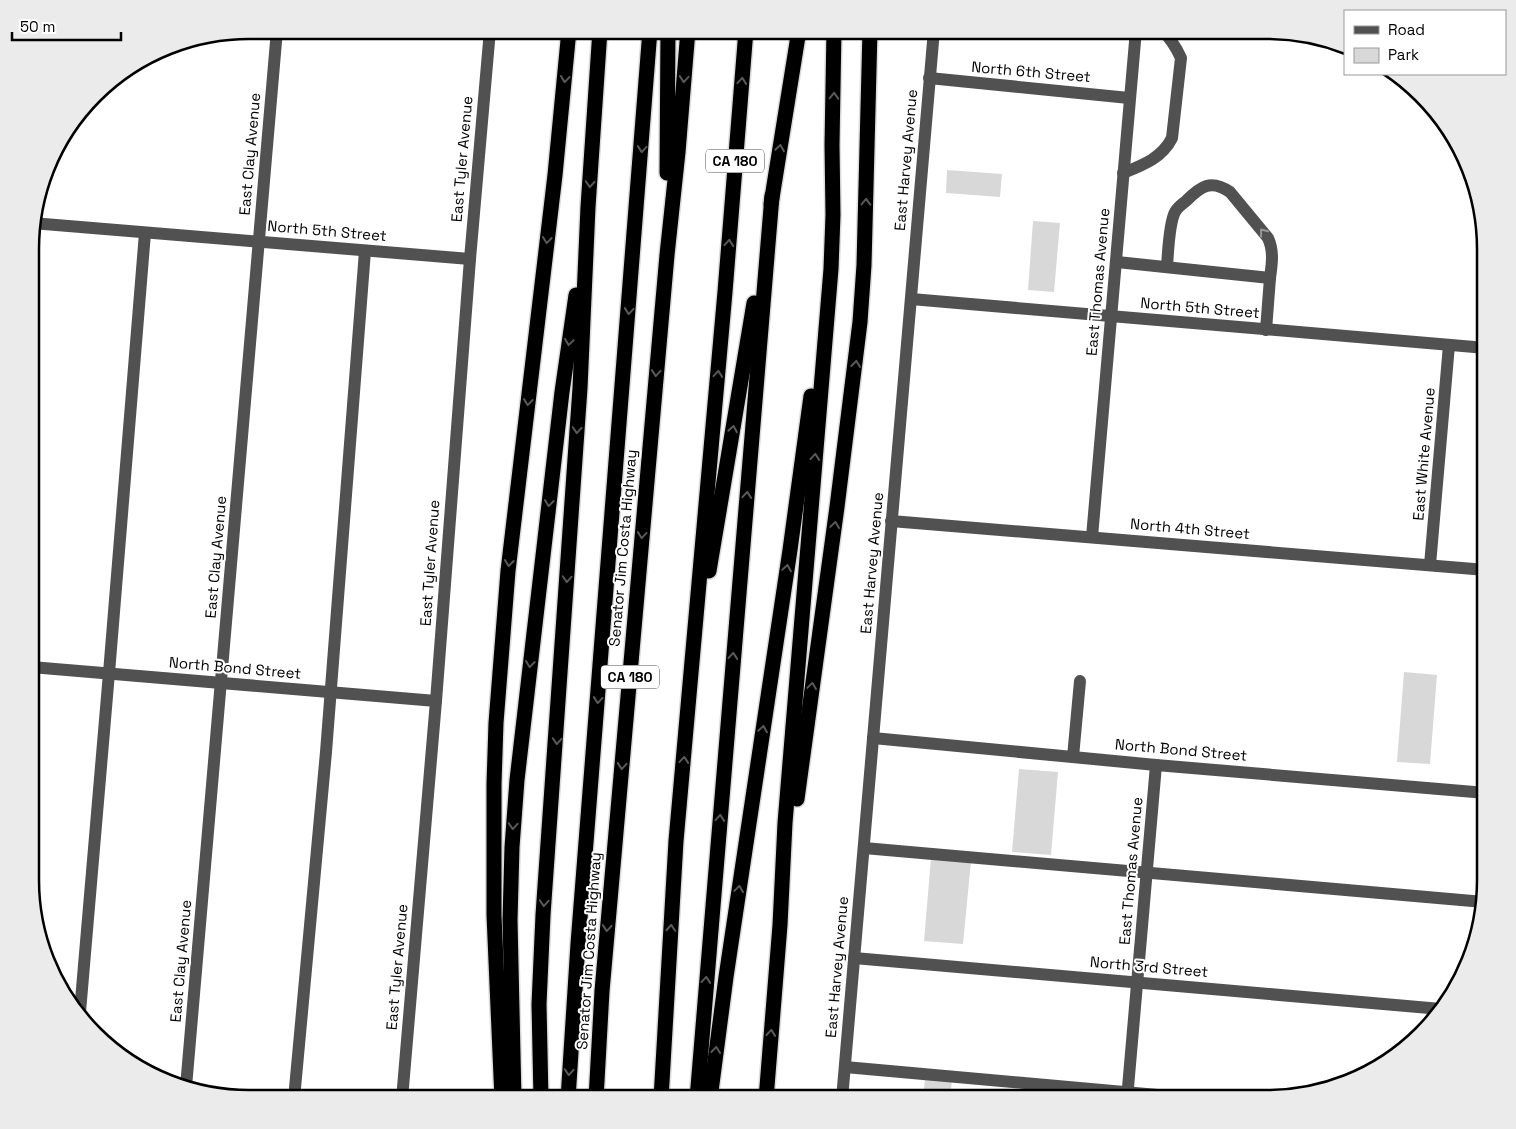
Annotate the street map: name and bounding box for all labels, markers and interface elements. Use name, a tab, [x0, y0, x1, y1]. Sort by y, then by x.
scale bar	[12, 10, 121, 42]
legend	[1344, 10, 1506, 75]
text: 50 m	[20, 17, 55, 36]
text: Road	[1388, 20, 1425, 39]
text: Park	[1388, 45, 1419, 64]
street label: North 6th Street	[971, 57, 1092, 86]
one-way arrow	[560, 75, 571, 83]
one-way arrow	[679, 75, 690, 83]
one-way arrow	[736, 77, 747, 85]
street label: East Harvey Avenue	[890, 88, 921, 232]
street label: East Clay Avenue	[235, 92, 264, 216]
one-way arrow	[828, 92, 839, 100]
street label: East Tyler Avenue	[447, 95, 477, 223]
one-way arrow	[774, 144, 785, 152]
one-way arrow	[637, 146, 648, 154]
road number: CA 180	[706, 150, 764, 172]
one-way arrow	[585, 180, 596, 188]
one-way arrow	[861, 197, 871, 205]
street label: East Thomas Avenue	[1082, 207, 1113, 357]
street label: North 5th Street	[267, 216, 388, 245]
one-way arrow	[1260, 228, 1269, 238]
one-way arrow	[542, 237, 553, 245]
one-way arrow	[723, 239, 734, 247]
street label: North 5th Street	[1140, 293, 1261, 322]
one-way arrow	[624, 308, 635, 316]
one-way arrow	[565, 337, 575, 346]
one-way arrow	[850, 359, 861, 367]
one-way arrow	[651, 369, 662, 377]
one-way arrow	[712, 370, 723, 378]
street label: East White Avenue	[1408, 387, 1439, 521]
one-way arrow	[523, 398, 534, 406]
one-way arrow	[728, 424, 738, 433]
one-way arrow	[572, 427, 583, 435]
street label: Senator Jim Costa Highway	[604, 449, 641, 647]
one-way arrow	[810, 453, 821, 461]
one-way arrow	[741, 490, 752, 498]
street label: East Harvey Avenue	[856, 491, 887, 635]
street label: East Clay Avenue	[201, 495, 230, 619]
street label: East Tyler Avenue	[416, 499, 443, 627]
one-way arrow	[544, 499, 555, 507]
street label: North 4th Street	[1129, 514, 1251, 543]
one-way arrow	[829, 520, 840, 528]
one-way arrow	[637, 531, 648, 539]
one-way arrow	[504, 559, 515, 567]
one-way arrow	[781, 564, 792, 572]
one-way arrow	[562, 575, 573, 583]
street label: North Bond Street	[168, 652, 302, 683]
one-way arrow	[728, 652, 739, 660]
one-way arrow	[525, 661, 536, 669]
road number: CA 180	[601, 666, 659, 689]
one-way arrow	[807, 681, 817, 690]
one-way arrow	[592, 696, 603, 704]
one-way arrow	[757, 724, 768, 732]
street label: North Bond Street	[1114, 734, 1248, 765]
one-way arrow	[551, 737, 562, 745]
one-way arrow	[678, 756, 689, 764]
one-way arrow	[616, 763, 627, 771]
street label: East Thomas Avenue	[1115, 796, 1146, 946]
one-way arrow	[714, 814, 725, 822]
one-way arrow	[508, 822, 519, 830]
street label: Senator Jim Costa Highway	[572, 852, 605, 1050]
one-way arrow	[733, 885, 743, 894]
street label: East Harvey Avenue	[821, 895, 852, 1039]
street label: East Clay Avenue	[166, 899, 195, 1023]
one-way arrow	[539, 899, 550, 907]
street label: East Tyler Avenue	[382, 903, 412, 1031]
one-way arrow	[602, 924, 613, 932]
one-way arrow	[666, 924, 677, 932]
street label: North 3rd Street	[1089, 952, 1209, 981]
one-way arrow	[700, 976, 711, 984]
one-way arrow	[766, 1028, 777, 1036]
one-way arrow	[710, 1046, 721, 1054]
one-way arrow	[564, 1068, 575, 1076]

